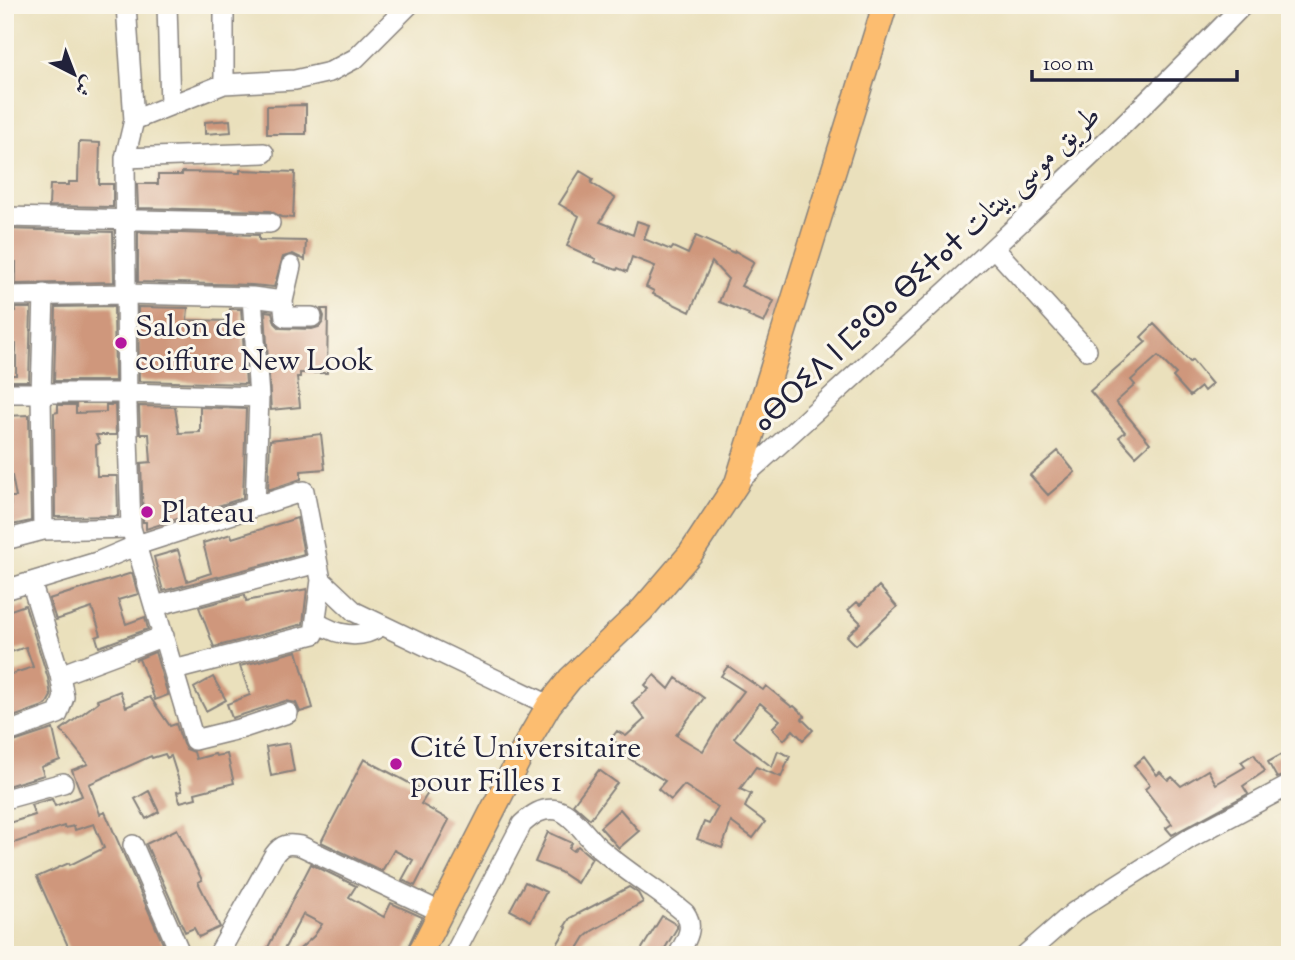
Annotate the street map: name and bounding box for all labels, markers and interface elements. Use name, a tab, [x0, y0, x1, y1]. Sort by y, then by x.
north arrow	[38, 38, 108, 108]
scale bar	[1032, 38, 1237, 82]
text: 100 m	[1043, 50, 1094, 80]
text: ش	[68, 68, 100, 101]
street label: ⴰⴱⵔⵉⴷ ⵏ ⵎⵓⵙⴰ ⴱⵉⵜⴰⵜ طريق موسى بيتات	[744, 96, 1112, 443]
place label: Salon de coiffure New Look	[135, 307, 374, 384]
marker: Salon de coiffure New Look	[113, 335, 129, 351]
place label: Plateau	[161, 493, 255, 536]
marker: Plateau	[139, 504, 155, 520]
place label: Cité Universitaire pour Filles 1	[410, 728, 641, 805]
marker: Cité Universitaire pour Filles 1	[388, 756, 404, 772]

